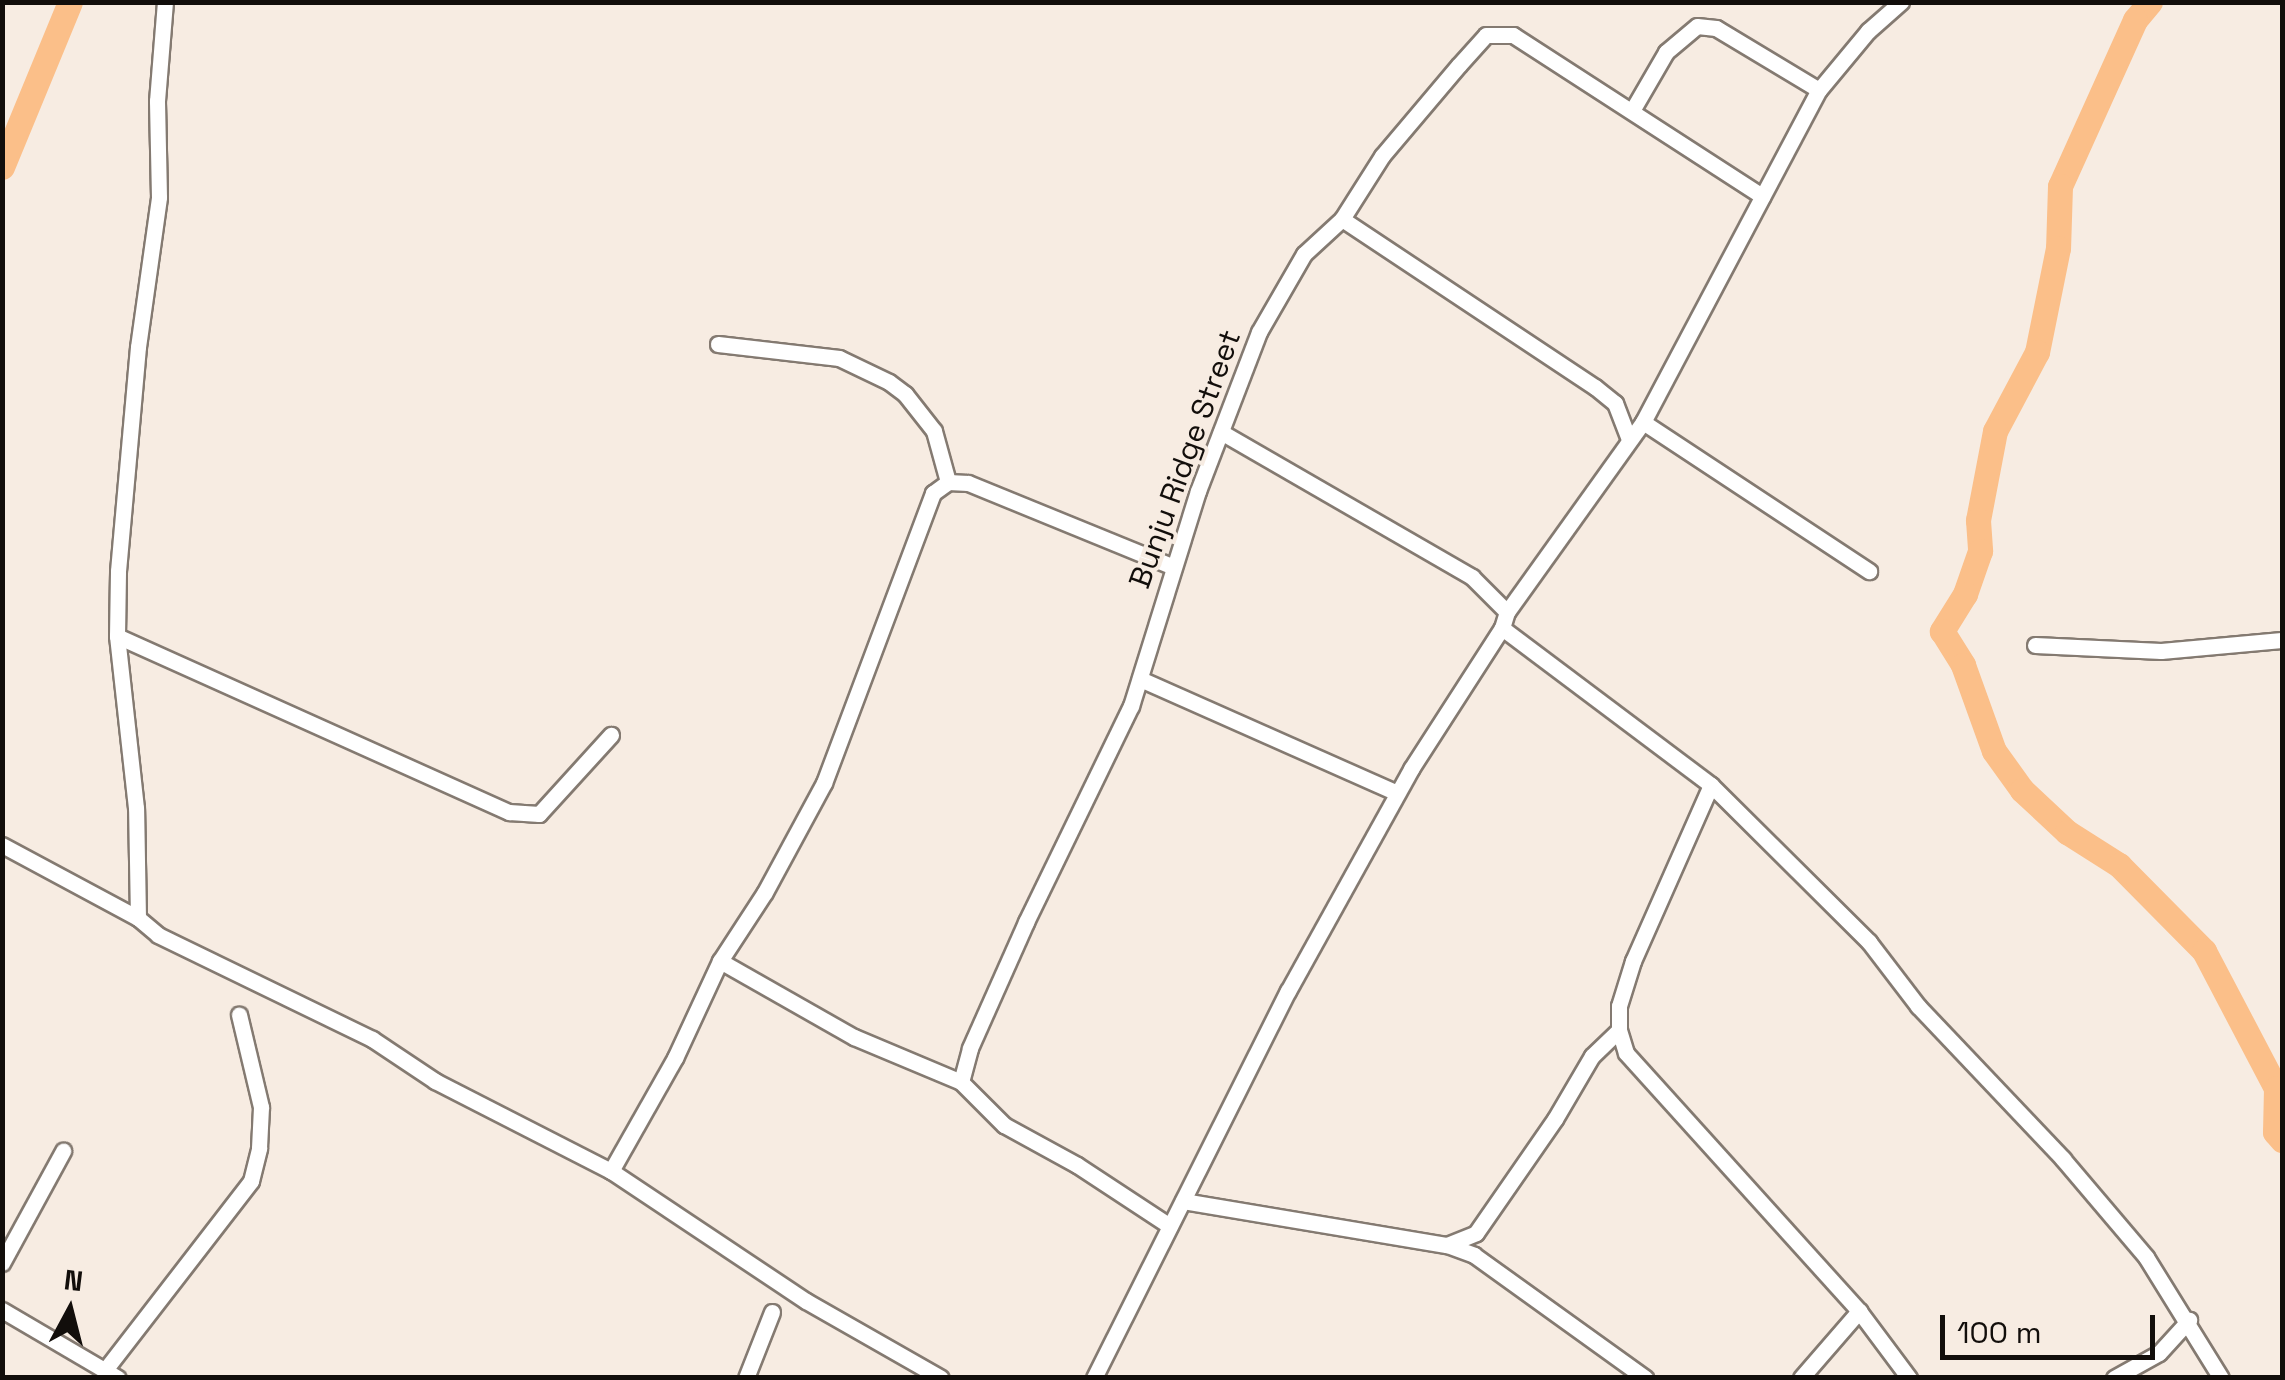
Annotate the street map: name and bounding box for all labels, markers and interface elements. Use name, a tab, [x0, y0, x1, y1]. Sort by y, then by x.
street label: Bunju Ridge Street	[1122, 325, 1248, 593]
north arrow	[20, 1260, 120, 1360]
text: N	[62, 1261, 85, 1299]
scale bar	[1945, 1295, 2160, 1357]
text: 100 m	[1957, 1313, 2042, 1352]

